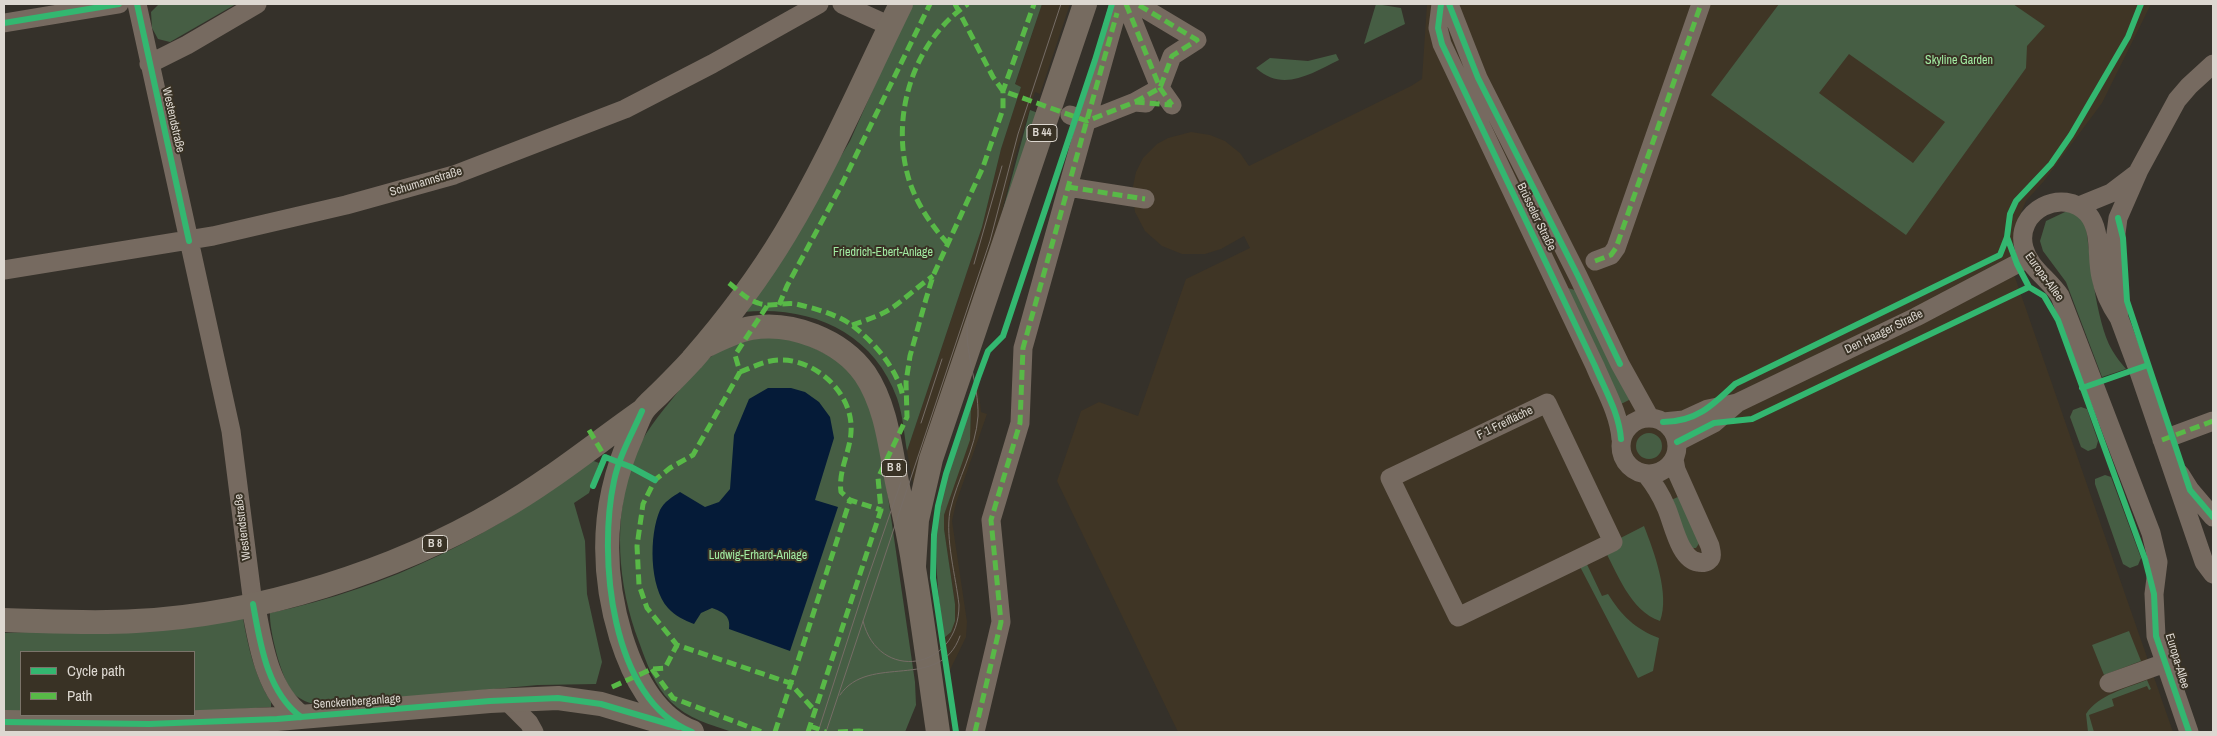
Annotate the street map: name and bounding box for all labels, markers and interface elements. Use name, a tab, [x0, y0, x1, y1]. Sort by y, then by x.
park label: Skyline Garden	[1925, 54, 1993, 68]
street label: Westendstraße	[158, 86, 188, 154]
road number: B 44	[1027, 125, 1057, 142]
street label: Schumannstraße	[388, 164, 464, 200]
street label: Brüsseler Straße	[1513, 181, 1559, 253]
park label: Friedrich-Ebert-Anlage	[833, 246, 933, 260]
street label: Europa-Allee	[2021, 250, 2067, 304]
street label: Den Haager Straße	[1843, 307, 1925, 357]
street label: F 1 Freifläche	[1475, 403, 1535, 443]
road number: B 8	[882, 459, 906, 476]
street label: Westendstraße	[232, 493, 254, 561]
road number: B 8	[422, 536, 448, 552]
park label: Ludwig-Erhard-Anlage	[709, 549, 807, 563]
street label: Europa-Allee	[2162, 632, 2192, 690]
legend	[20, 651, 195, 716]
text: Cycle path	[67, 660, 125, 681]
text: Path	[67, 685, 92, 706]
street label: Senckenberganlage	[313, 692, 401, 712]

